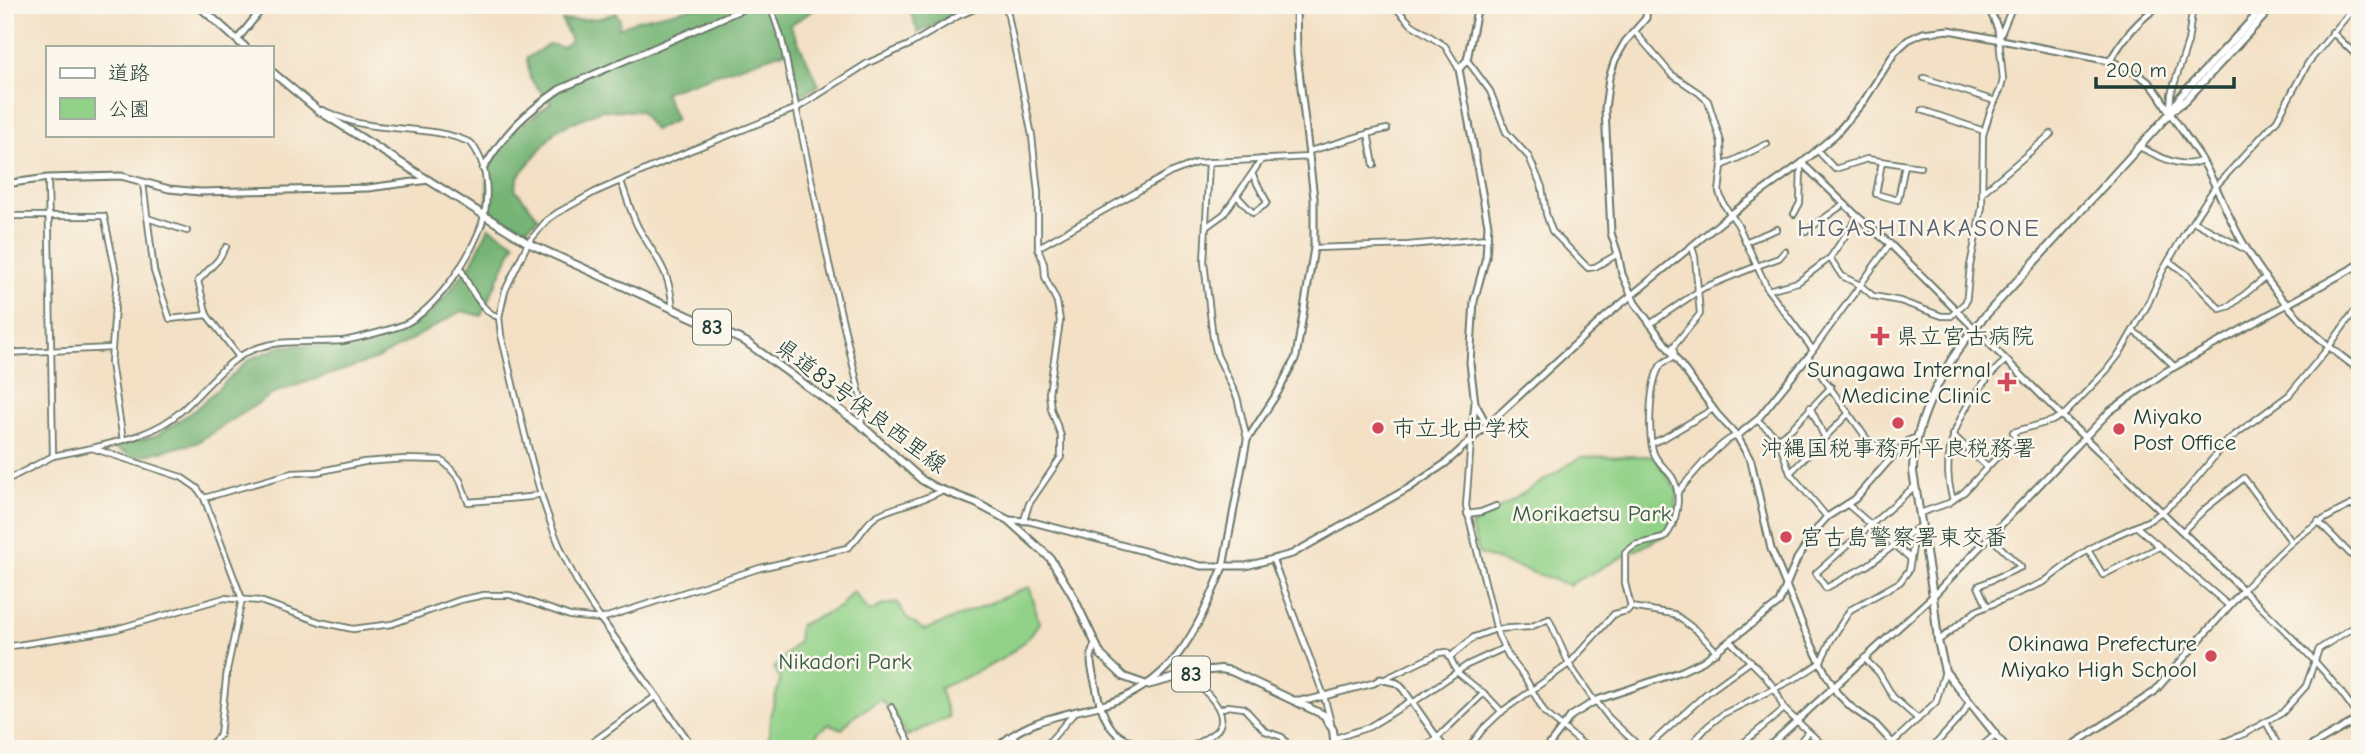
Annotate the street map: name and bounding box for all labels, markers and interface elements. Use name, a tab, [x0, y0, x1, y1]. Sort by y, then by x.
legend	[46, 46, 273, 136]
scale bar	[2096, 46, 2234, 90]
text: 200 m	[2106, 58, 2167, 82]
text: 道路	[108, 61, 150, 85]
text: 公園	[108, 97, 150, 121]
district label: HIGASHINAKASONE	[1797, 214, 2041, 242]
road number: 83	[693, 310, 731, 344]
place label: 県立宮古病院	[1896, 323, 2034, 350]
marker: 県立宮古病院	[1870, 326, 1890, 346]
street label: 県道83号保良西里線	[770, 333, 952, 479]
place label: Sunagawa Internal Medicine Clinic	[1807, 356, 1991, 409]
marker: Sunagawa Internal Medicine Clinic	[1997, 372, 2017, 392]
place label: Miyako Post Office	[2133, 403, 2236, 456]
place label: 市立北中学校	[1392, 415, 1530, 442]
marker: 沖縄国税事務所平良税務署	[1890, 415, 1906, 431]
marker: 市立北中学校	[1370, 420, 1386, 436]
marker: Miyako Post Office	[2111, 421, 2127, 437]
place label: 沖縄国税事務所平良税務署	[1760, 435, 2036, 462]
park label: Morikaetsu Park	[1512, 500, 1672, 527]
place label: 宮古島警察署東交番	[1800, 524, 2007, 551]
marker: 宮古島警察署東交番	[1778, 529, 1794, 545]
place label: Okinawa Prefecture Miyako High School	[2001, 630, 2197, 683]
park label: Nikadori Park	[778, 648, 912, 675]
marker: Okinawa Prefecture Miyako High School	[2203, 648, 2219, 664]
road number: 83	[1172, 656, 1210, 692]

